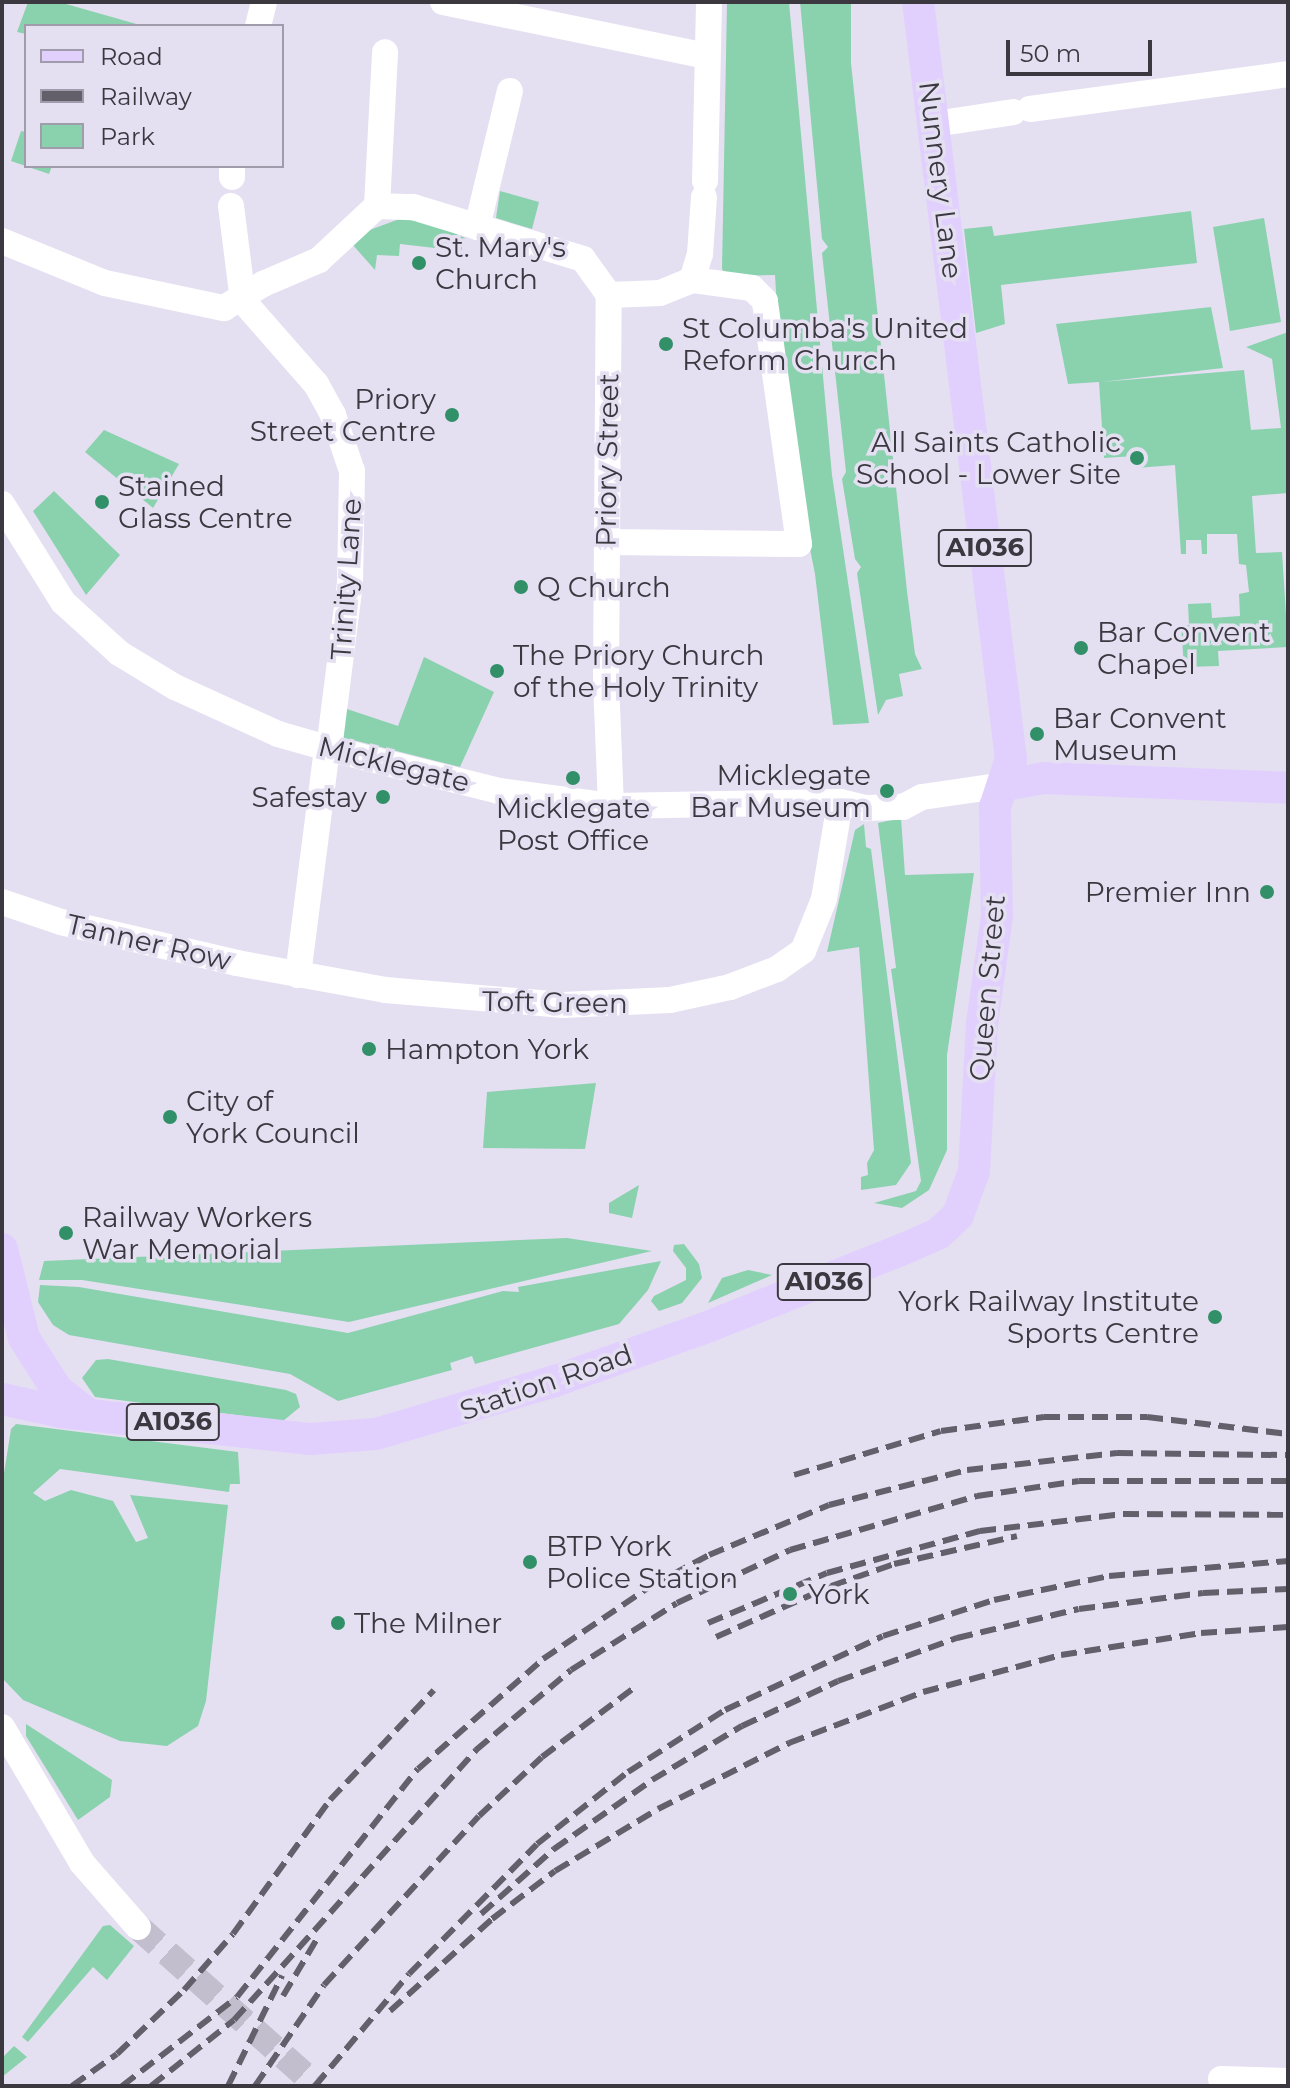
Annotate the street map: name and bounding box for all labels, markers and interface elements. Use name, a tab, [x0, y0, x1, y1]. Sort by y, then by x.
legend	[24, 24, 284, 168]
scale bar	[1010, 24, 1156, 74]
text: 50 m	[1020, 39, 1081, 68]
text: Road	[100, 42, 163, 71]
street label: Nunnery Lane	[912, 79, 970, 281]
text: Railway	[100, 82, 192, 111]
text: Park	[100, 122, 155, 151]
place label: St. Mary's Church	[435, 230, 566, 296]
marker: St. Mary's Church	[410, 254, 428, 272]
place label: St Columba's United Reform Church	[682, 311, 968, 377]
marker: St Columba's United Reform Church	[657, 335, 675, 353]
street label: Priory Street	[589, 373, 625, 547]
place label: Priory Street Centre	[250, 382, 436, 448]
marker: Priory Street Centre	[443, 406, 461, 424]
place label: All Saints Catholic School - Lower Site	[856, 425, 1121, 491]
marker: All Saints Catholic School - Lower Site	[1128, 449, 1146, 467]
place label: Stained Glass Centre	[118, 469, 293, 535]
marker: Stained Glass Centre	[93, 493, 111, 511]
street label: Trinity Lane	[324, 497, 368, 661]
road number: A1036	[937, 526, 1033, 570]
place label: Q Church	[537, 570, 671, 604]
marker: Q Church	[512, 578, 530, 596]
place label: Bar Convent Chapel	[1097, 615, 1271, 681]
place label: The Priory Church of the Holy Trinity	[513, 638, 764, 704]
marker: Bar Convent Chapel	[1072, 639, 1090, 657]
marker: The Priory Church of the Holy Trinity	[488, 662, 506, 680]
place label: Bar Convent Museum	[1053, 701, 1227, 767]
marker: Bar Convent Museum	[1028, 725, 1046, 743]
street label: Micklegate	[315, 729, 473, 799]
place label: Micklegate Bar Museum	[690, 758, 871, 824]
marker: Micklegate Post Office	[564, 769, 582, 787]
place label: Safestay	[251, 780, 367, 814]
marker: Micklegate Bar Museum	[878, 782, 896, 800]
marker: Safestay	[374, 788, 392, 806]
place label: Micklegate Post Office	[496, 791, 650, 857]
place label: Premier Inn	[1085, 875, 1251, 909]
marker: Premier Inn	[1258, 883, 1276, 901]
street label: Queen Street	[962, 893, 1012, 1083]
street label: Tanner Row	[64, 907, 234, 977]
street label: Toft Green	[482, 984, 628, 1020]
place label: Hampton York	[385, 1032, 589, 1066]
marker: Hampton York	[360, 1040, 378, 1058]
place label: City of York Council	[186, 1084, 360, 1150]
marker: City of York Council	[161, 1108, 179, 1126]
place label: Railway Workers War Memorial	[82, 1200, 312, 1266]
marker: Railway Workers War Memorial	[57, 1224, 75, 1242]
road number: A1036	[776, 1260, 872, 1304]
place label: York Railway Institute Sports Centre	[898, 1284, 1199, 1350]
marker: York Railway Institute Sports Centre	[1206, 1308, 1224, 1326]
street label: Station Road	[455, 1337, 637, 1427]
road number: A1036	[125, 1400, 221, 1444]
place label: BTP York Police Station	[546, 1529, 738, 1595]
marker: BTP York Police Station	[521, 1553, 539, 1571]
place label: York	[808, 1577, 869, 1611]
marker: York	[779, 1583, 801, 1605]
place label: The Milner	[354, 1606, 502, 1640]
marker: The Milner	[329, 1614, 347, 1632]

